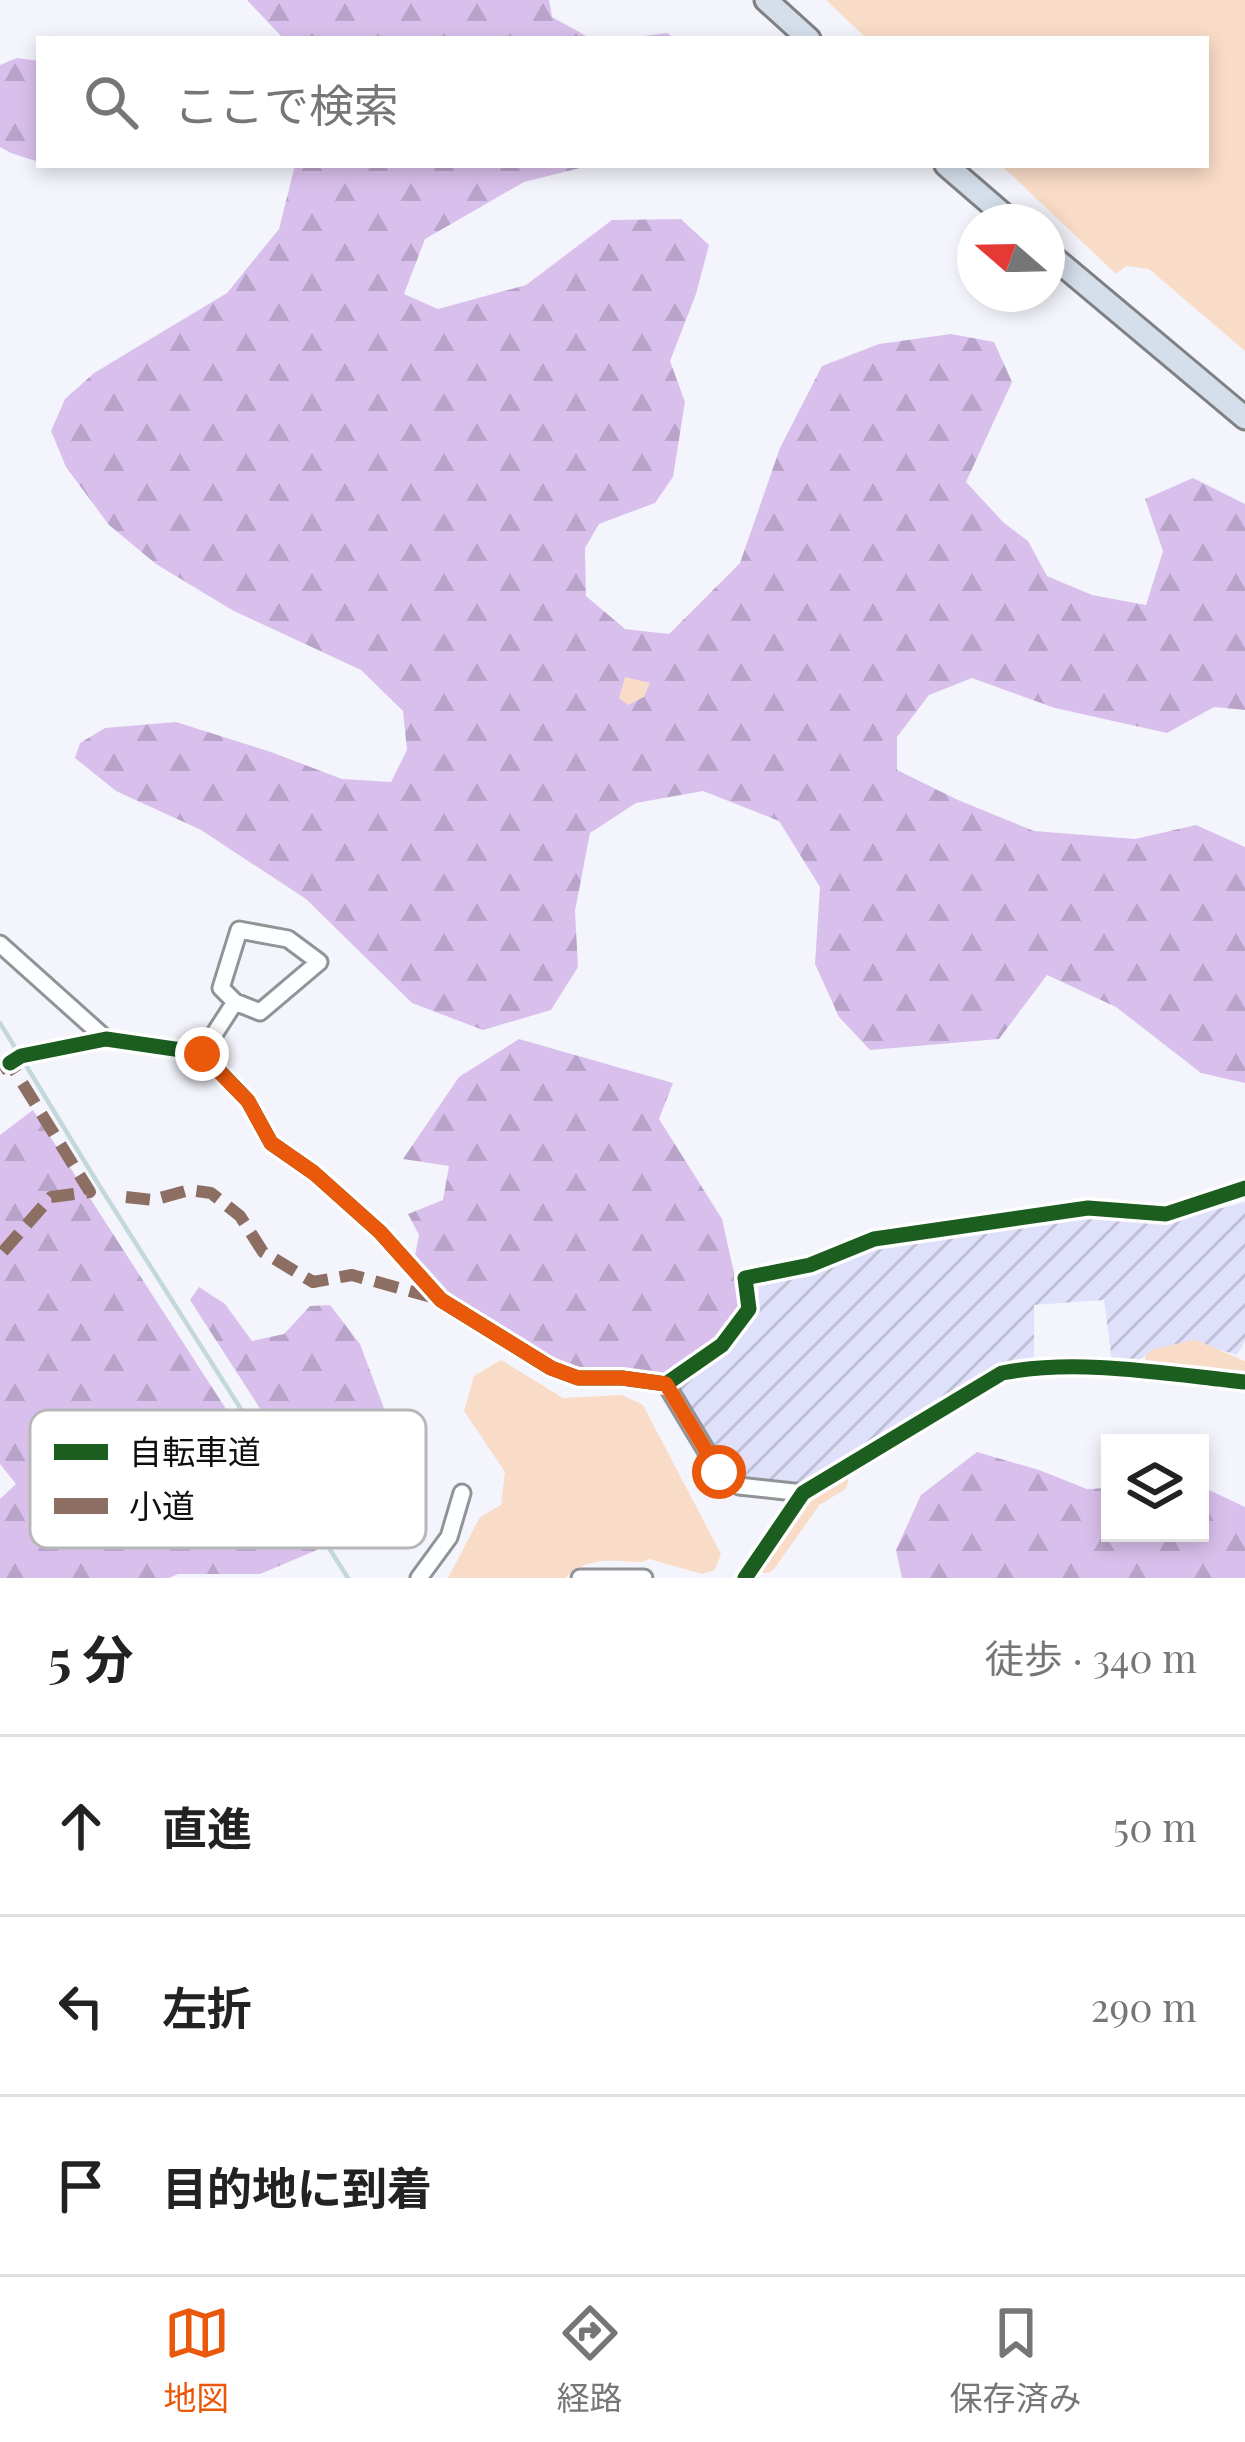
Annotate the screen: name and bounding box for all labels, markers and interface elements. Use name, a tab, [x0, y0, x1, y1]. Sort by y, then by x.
search box	[36, 36, 1209, 168]
icon: search	[78, 69, 144, 135]
text: ここで検索	[174, 73, 399, 133]
north arrow	[957, 204, 1065, 312]
route end	[175, 1027, 229, 1081]
legend	[30, 1410, 426, 1548]
text: 自転車道	[129, 1428, 261, 1472]
map controls	[1101, 1434, 1209, 1542]
button: layers	[1101, 1434, 1209, 1542]
route start	[692, 1445, 746, 1499]
text: 小道	[129, 1482, 195, 1526]
text: 5 分	[48, 1623, 134, 1691]
text: 徒歩 · 340 m	[985, 1631, 1197, 1683]
icon: ahead	[48, 1793, 114, 1859]
text: 直進	[162, 1796, 252, 1856]
text: 50 m	[1113, 1800, 1197, 1852]
icon: left	[48, 1973, 114, 2039]
text: 左折	[162, 1976, 252, 2036]
text: 290 m	[1091, 1980, 1197, 2032]
icon: arrive	[48, 2153, 114, 2219]
text: 目的地に到着	[162, 2156, 432, 2216]
tab: 地図	[164, 2300, 230, 2420]
tab: 経路	[557, 2300, 623, 2420]
tab: 保存済み	[950, 2300, 1082, 2420]

